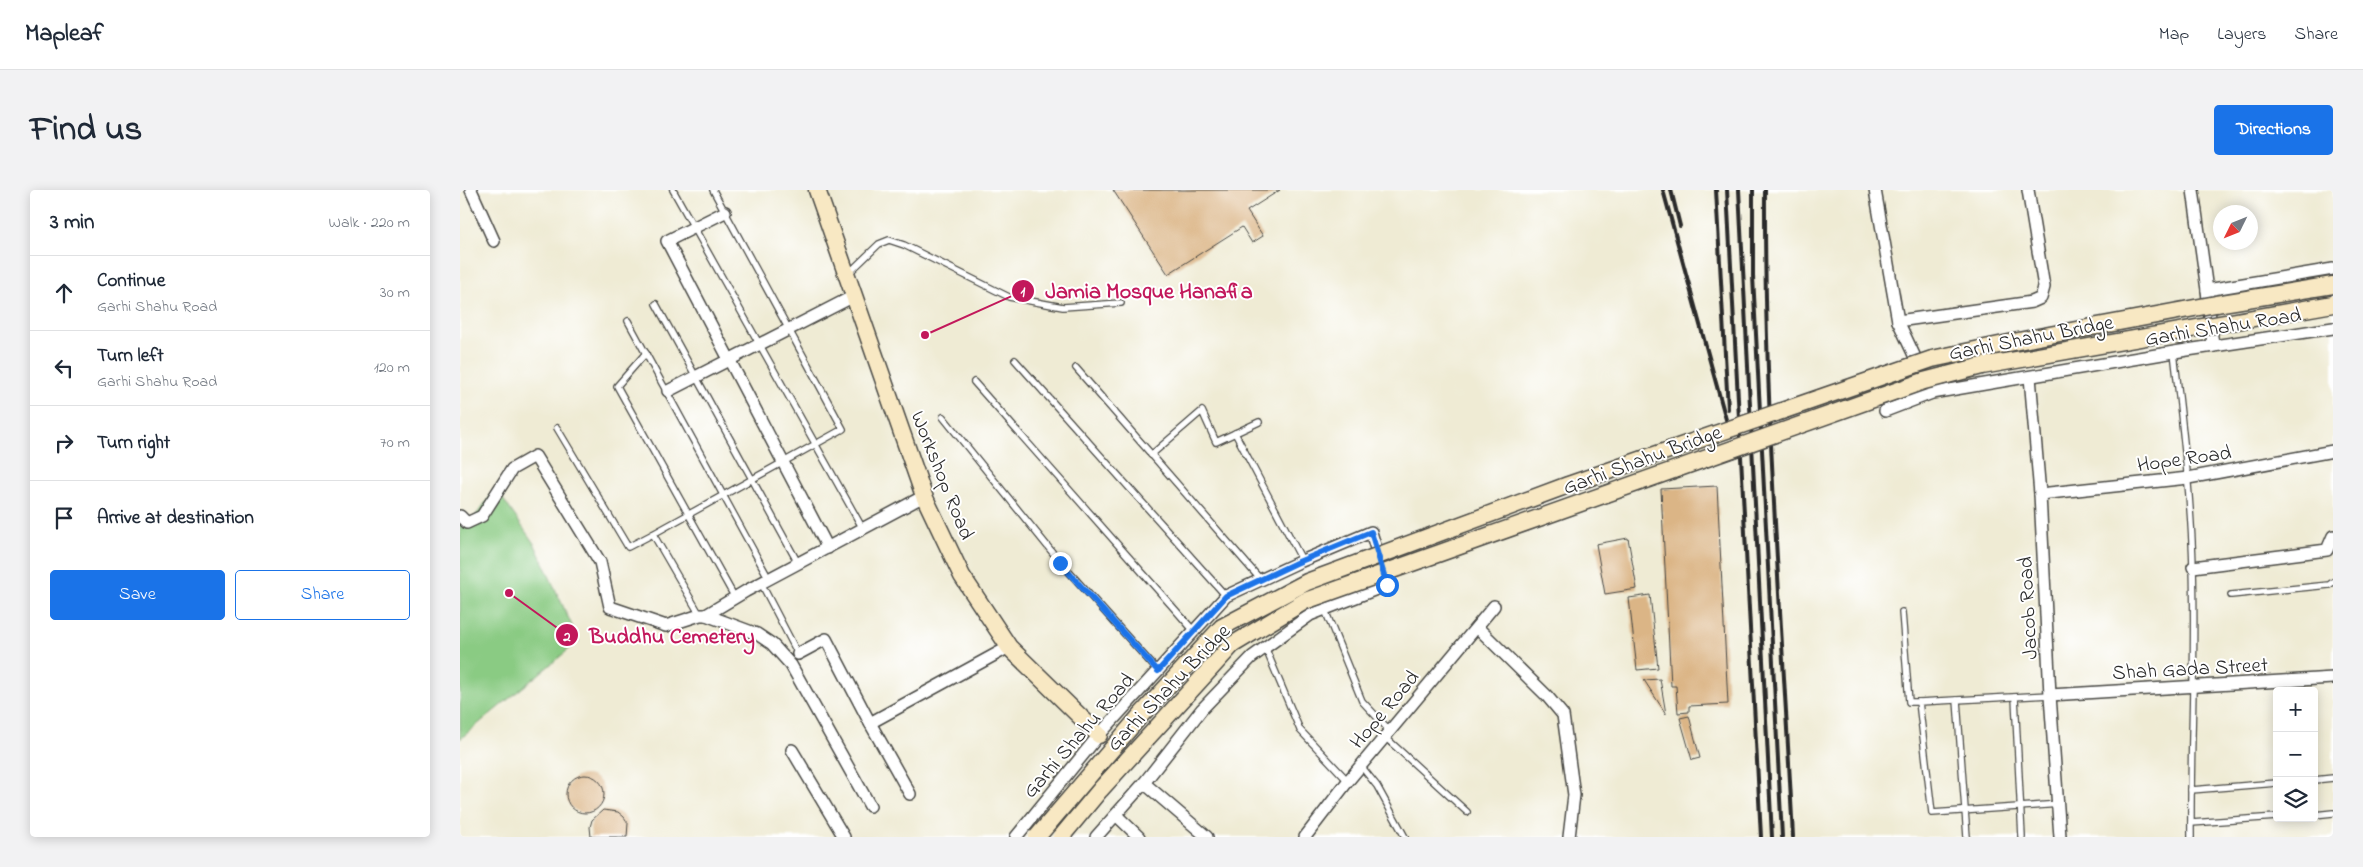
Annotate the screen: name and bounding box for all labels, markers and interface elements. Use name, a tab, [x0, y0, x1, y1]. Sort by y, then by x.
text: Mapleaf	[25, 17, 104, 52]
text: Map	[2159, 22, 2189, 48]
text: Layers	[2217, 22, 2267, 48]
text: Share	[2295, 22, 2338, 48]
text: Find us	[30, 105, 142, 156]
button: Directions	[2214, 105, 2333, 155]
north arrow	[2213, 205, 2258, 250]
text: 3 min	[50, 208, 94, 238]
text: Walk · 220 m	[329, 211, 410, 235]
text: Continue	[97, 268, 165, 295]
callout: Jamia Mosque Hanafia	[1011, 272, 1263, 309]
text: Jamia Mosque Hanafia	[1045, 277, 1253, 309]
icon: ahead	[50, 279, 78, 307]
text: 30 m	[380, 281, 410, 305]
text: 1	[1021, 281, 1026, 303]
text: Garhi Shahu Road	[97, 295, 217, 319]
street label: Garhi Shahu Road	[2143, 301, 2304, 355]
street label: Garhi Shahu Bridge	[1947, 308, 2117, 372]
text: Turn left	[97, 343, 164, 370]
icon: left	[50, 354, 78, 382]
text: 120 m	[374, 356, 410, 380]
text: Garhi Shahu Road	[97, 370, 217, 394]
street label: Workshop Road	[902, 407, 981, 545]
street label: Garhi Shahu Bridge	[1559, 418, 1728, 505]
icon: right	[50, 429, 78, 457]
text: Turn right	[97, 430, 170, 457]
text: 70 m	[380, 431, 410, 455]
street label: Hope Road	[2135, 438, 2234, 481]
icon: arrive	[50, 504, 78, 532]
text: Arrive at destination	[97, 505, 254, 532]
route end	[1049, 552, 1072, 575]
street label: Jacob Road	[2011, 555, 2047, 660]
button: Save	[50, 570, 225, 620]
button: Share	[235, 570, 410, 620]
route start	[1376, 574, 1399, 597]
callout: Buddhu Cemetery	[554, 617, 765, 654]
street label: Garhi Shahu Bridge	[1101, 617, 1240, 760]
text: Buddhu Cemetery	[588, 622, 755, 655]
text: 2	[562, 626, 571, 648]
street label: Shah Gada Street	[2112, 651, 2269, 689]
street label: Hope Road	[1344, 664, 1428, 756]
street label: Garhi Shahu Road	[1016, 667, 1143, 806]
map controls	[2273, 687, 2318, 822]
button: +	[2273, 687, 2318, 732]
button: −	[2273, 732, 2318, 777]
button: layers	[2273, 777, 2318, 822]

